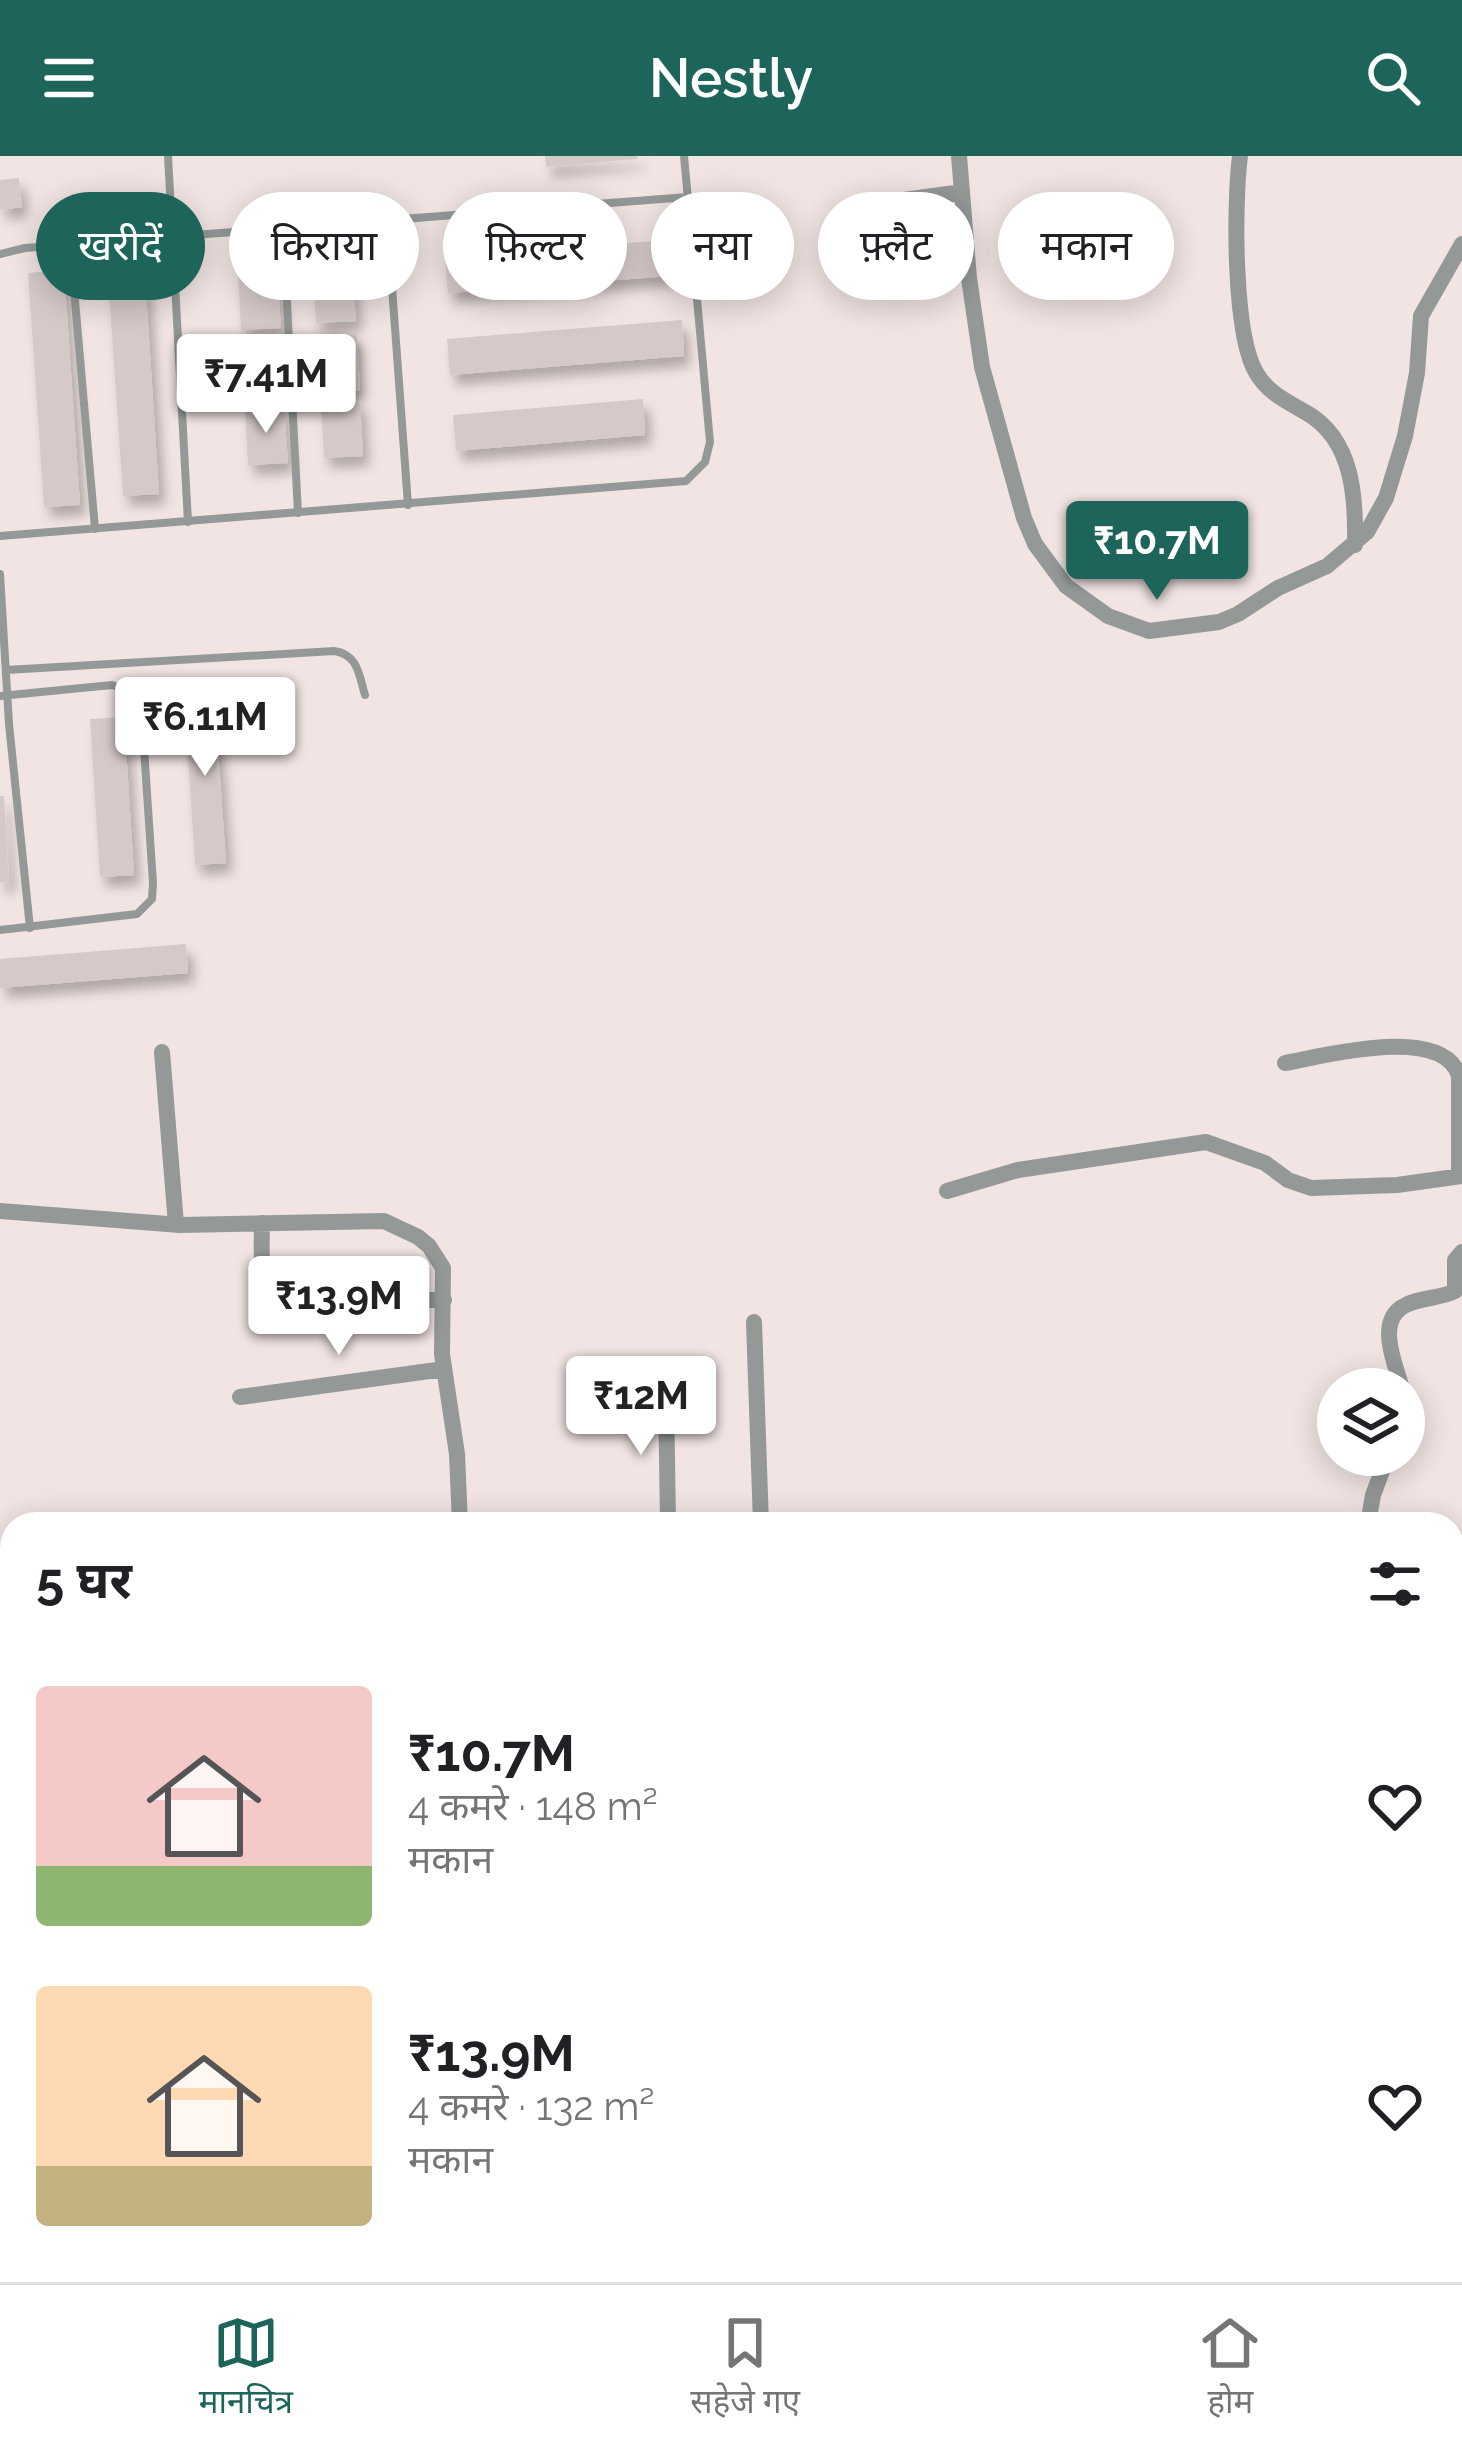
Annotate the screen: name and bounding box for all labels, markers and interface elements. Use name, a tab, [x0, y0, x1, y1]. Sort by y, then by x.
icon: menu	[36, 45, 102, 111]
icon: search	[1360, 45, 1426, 111]
text: Nestly	[649, 46, 813, 110]
chip: खरीदें	[36, 192, 205, 300]
chip: किराया	[229, 192, 419, 300]
chip: फ़िल्टर	[443, 192, 627, 300]
chip: नया	[651, 192, 794, 300]
chip: फ़्लैट	[818, 192, 974, 300]
chip: मकान	[998, 192, 1174, 300]
pin: ₹7.41M	[168, 334, 364, 436]
text: ₹7.41M	[204, 350, 328, 396]
pin: ₹10.7M	[1059, 501, 1255, 603]
text: ₹10.7M	[1093, 517, 1221, 563]
pin: ₹6.11M	[107, 677, 303, 779]
text: ₹6.11M	[142, 693, 268, 739]
pin: ₹13.9M	[241, 1256, 437, 1358]
text: ₹13.9M	[275, 1272, 403, 1318]
pin: ₹12M	[570, 1356, 712, 1458]
map controls	[1317, 1368, 1425, 1476]
button: layers	[1317, 1368, 1425, 1476]
text: ₹12M	[593, 1372, 689, 1418]
text: 5 घर	[36, 1550, 132, 1610]
icon: filters	[1362, 1551, 1428, 1617]
text: ₹10.7M	[408, 1723, 575, 1783]
icon: home	[132, 1734, 276, 1878]
icon: heart	[1362, 1773, 1428, 1839]
text: 4 कमरे · 148 m²	[408, 1783, 658, 1829]
text: मकान	[408, 1836, 493, 1882]
text: ₹13.9M	[408, 2023, 575, 2083]
icon: home	[132, 2034, 276, 2178]
icon: heart	[1362, 2073, 1428, 2139]
text: 4 कमरे · 132 m²	[408, 2083, 654, 2129]
text: मकान	[408, 2136, 493, 2182]
tab: मानचित्र	[199, 2310, 293, 2426]
tab: सहेजे गए	[690, 2310, 800, 2426]
tab: होम	[1197, 2310, 1263, 2426]

